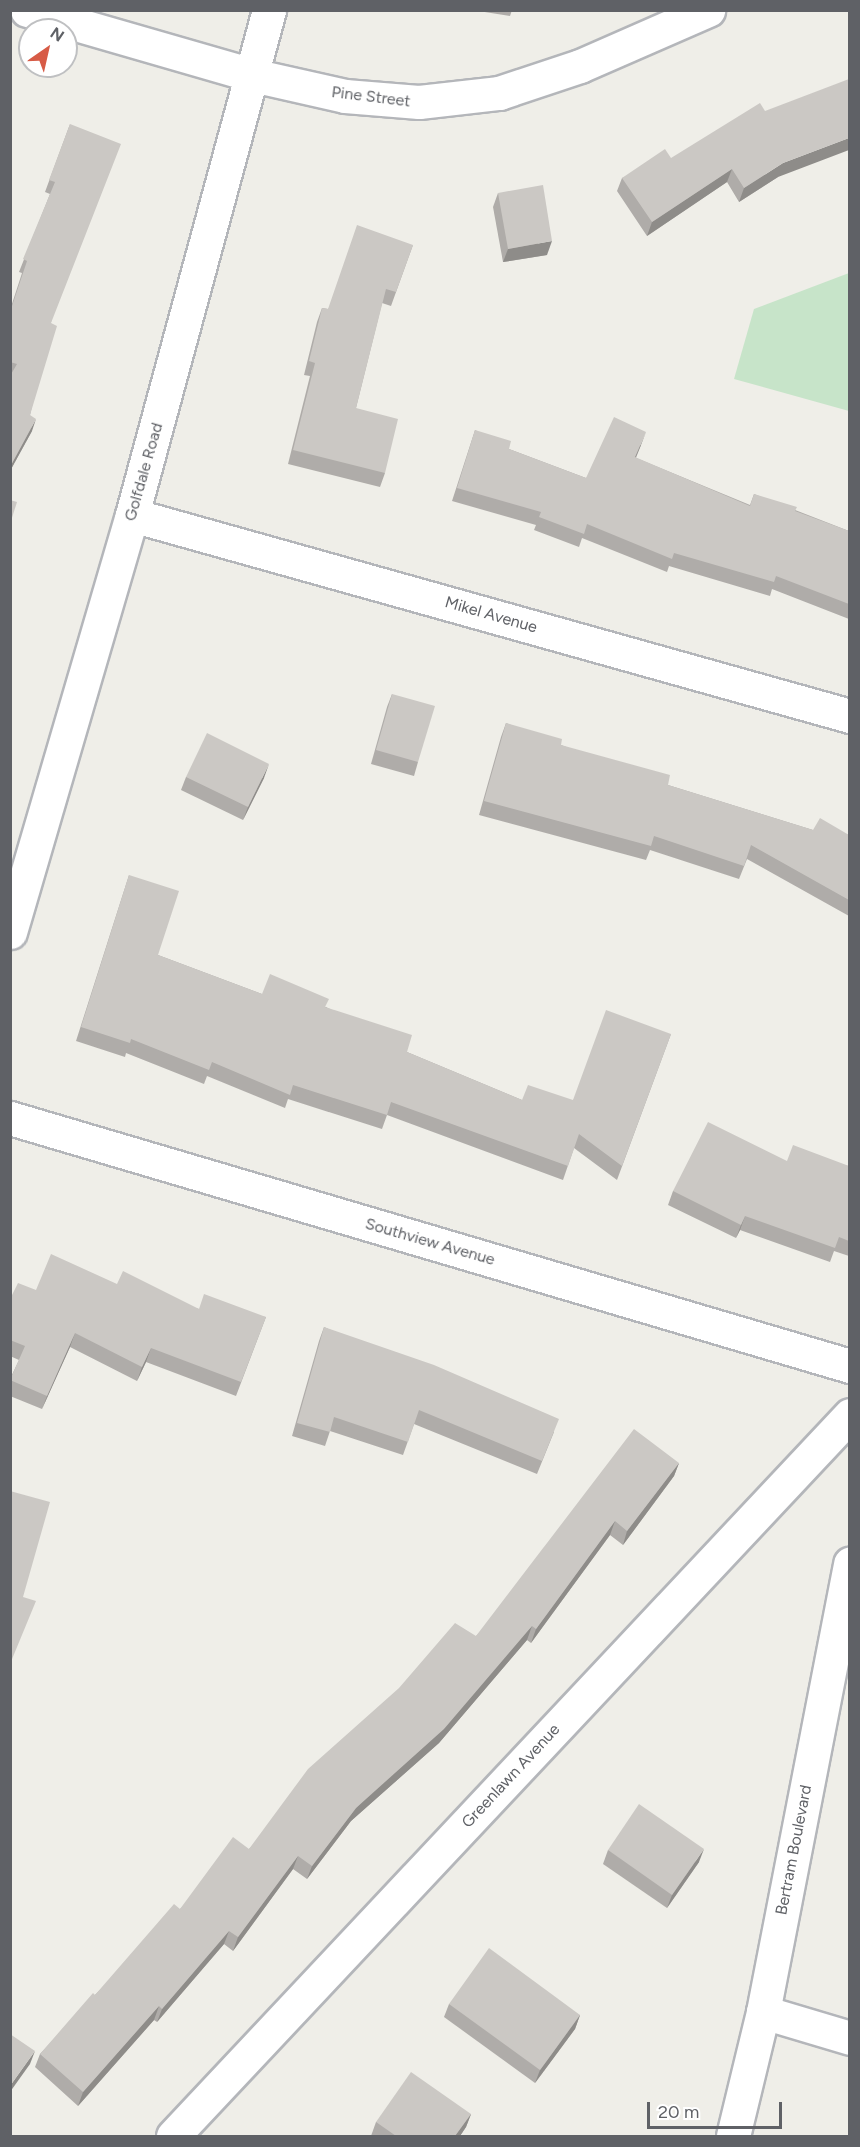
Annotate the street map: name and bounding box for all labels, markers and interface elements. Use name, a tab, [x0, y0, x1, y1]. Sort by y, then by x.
north arrow	[18, 18, 78, 78]
text: N	[47, 23, 68, 46]
street label: Pine Street	[330, 83, 412, 111]
street label: Golfdale Road	[121, 421, 167, 523]
street label: Mikel Avenue	[443, 593, 539, 637]
street label: Southview Avenue	[363, 1214, 497, 1270]
street label: Greenlawn Avenue	[458, 1720, 564, 1832]
street label: Bertram Boulevard	[772, 1783, 816, 1917]
scale bar	[650, 2090, 785, 2128]
text: 20 m	[658, 2101, 699, 2123]

